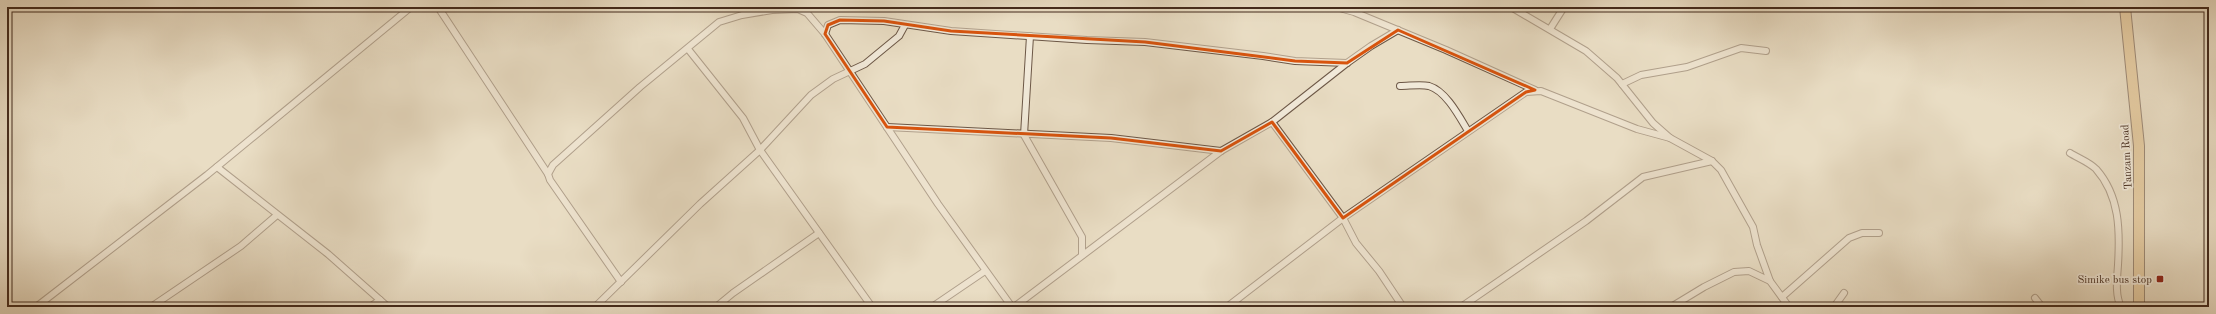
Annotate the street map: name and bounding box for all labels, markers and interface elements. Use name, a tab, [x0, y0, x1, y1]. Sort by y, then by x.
street label: Tanzam Road	[2120, 124, 2135, 190]
marker: Simike bus stop	[2155, 274, 2165, 284]
place label: Simike bus stop	[2078, 275, 2152, 286]

